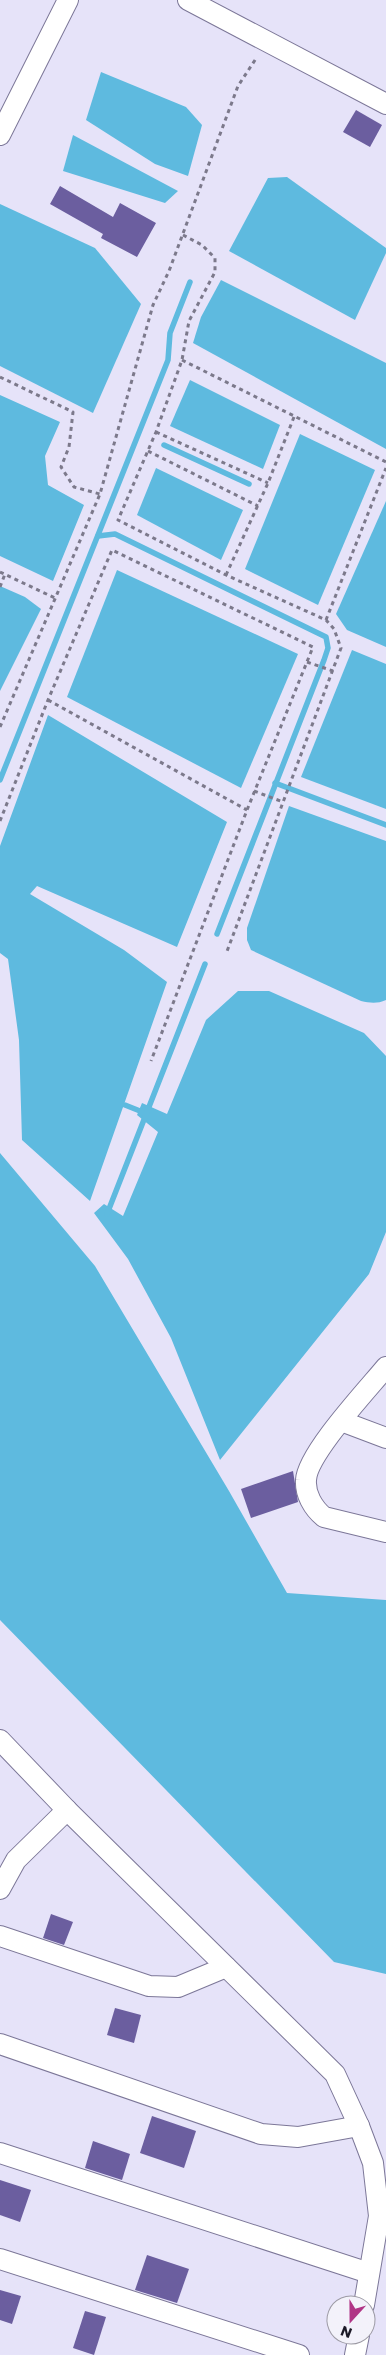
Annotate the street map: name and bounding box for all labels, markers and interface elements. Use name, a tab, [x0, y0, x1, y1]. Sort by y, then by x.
north arrow	[326, 2295, 376, 2345]
text: N	[338, 2321, 355, 2343]

